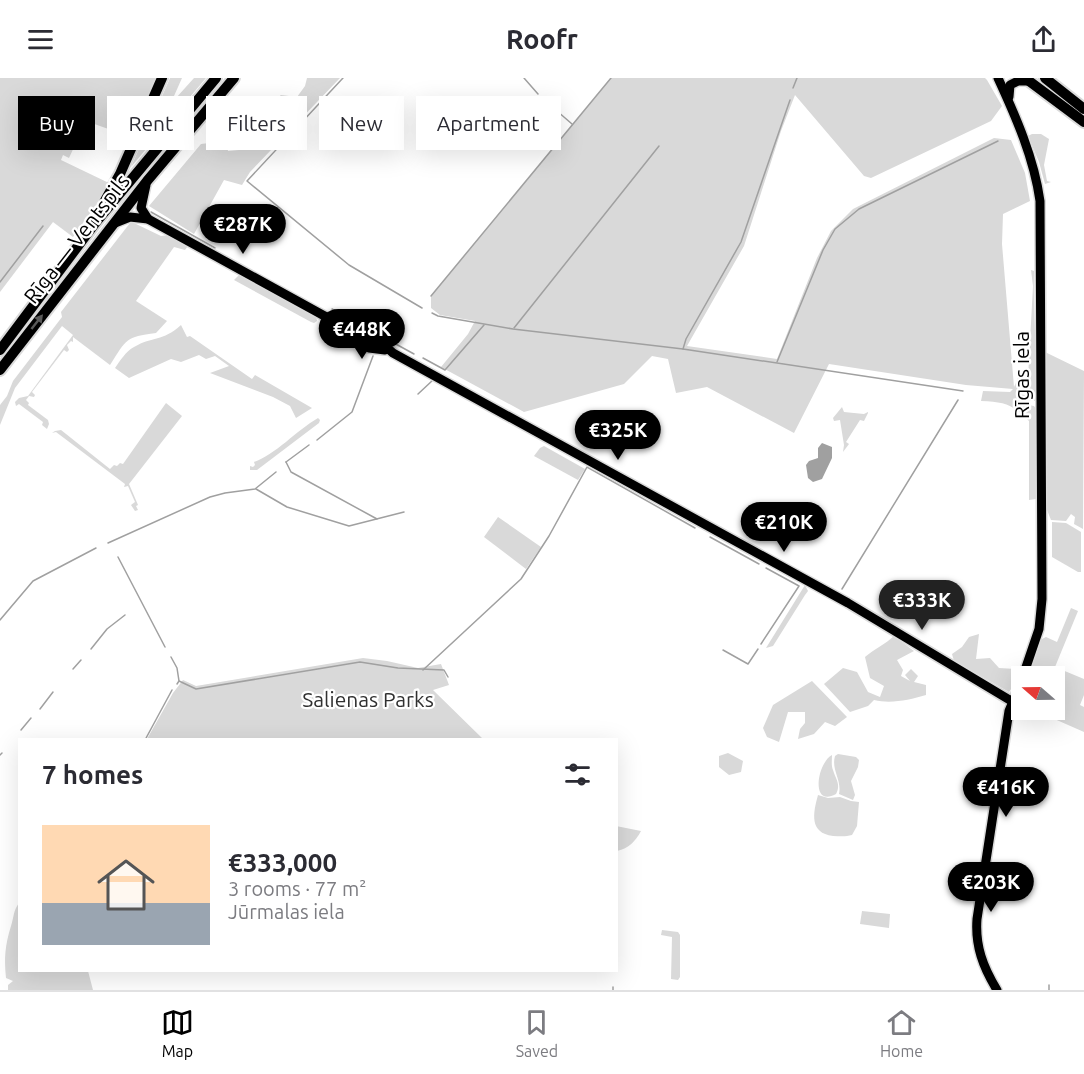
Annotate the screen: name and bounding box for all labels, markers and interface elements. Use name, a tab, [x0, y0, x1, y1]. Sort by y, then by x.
icon: menu	[24, 23, 57, 56]
icon: share	[1027, 23, 1060, 56]
text: Roofr	[506, 24, 578, 54]
chip: Buy	[18, 96, 95, 150]
chip: Rent	[107, 96, 194, 150]
chip: Filters	[206, 96, 307, 150]
chip: New	[319, 96, 404, 150]
chip: Apartment	[416, 96, 561, 150]
street label: Rīga — Ventspils	[18, 169, 134, 308]
pin: €287K	[201, 204, 285, 255]
text: €287K	[214, 212, 272, 235]
pin: €448K	[320, 309, 404, 360]
one-way arrow	[31, 314, 44, 330]
text: €448K	[333, 317, 391, 340]
street label: Rīgas iela	[1009, 331, 1033, 419]
pin: €325K	[576, 410, 660, 461]
text: €325K	[589, 418, 647, 441]
pin: €210K	[742, 502, 826, 553]
text: €210K	[755, 510, 813, 533]
pin: €333K	[880, 580, 964, 631]
text: €333K	[893, 588, 951, 611]
north arrow	[1011, 666, 1065, 720]
map controls	[1011, 666, 1065, 720]
park label: Salienas Parks	[302, 687, 434, 711]
icon: filters	[561, 758, 594, 791]
text: 7 homes	[42, 760, 143, 789]
pin: €416K	[964, 767, 1048, 818]
text: €416K	[977, 775, 1035, 798]
text: €333,000	[228, 848, 337, 877]
icon: home	[90, 849, 162, 921]
pin: €203K	[949, 862, 1033, 913]
text: €203K	[962, 870, 1020, 893]
text: 3 rooms · 77 m²	[228, 877, 366, 900]
text: Jūrmalas iela	[228, 900, 345, 923]
tab: Map	[161, 1006, 194, 1060]
tab: Saved	[516, 1006, 558, 1060]
tab: Home	[880, 1006, 923, 1060]

